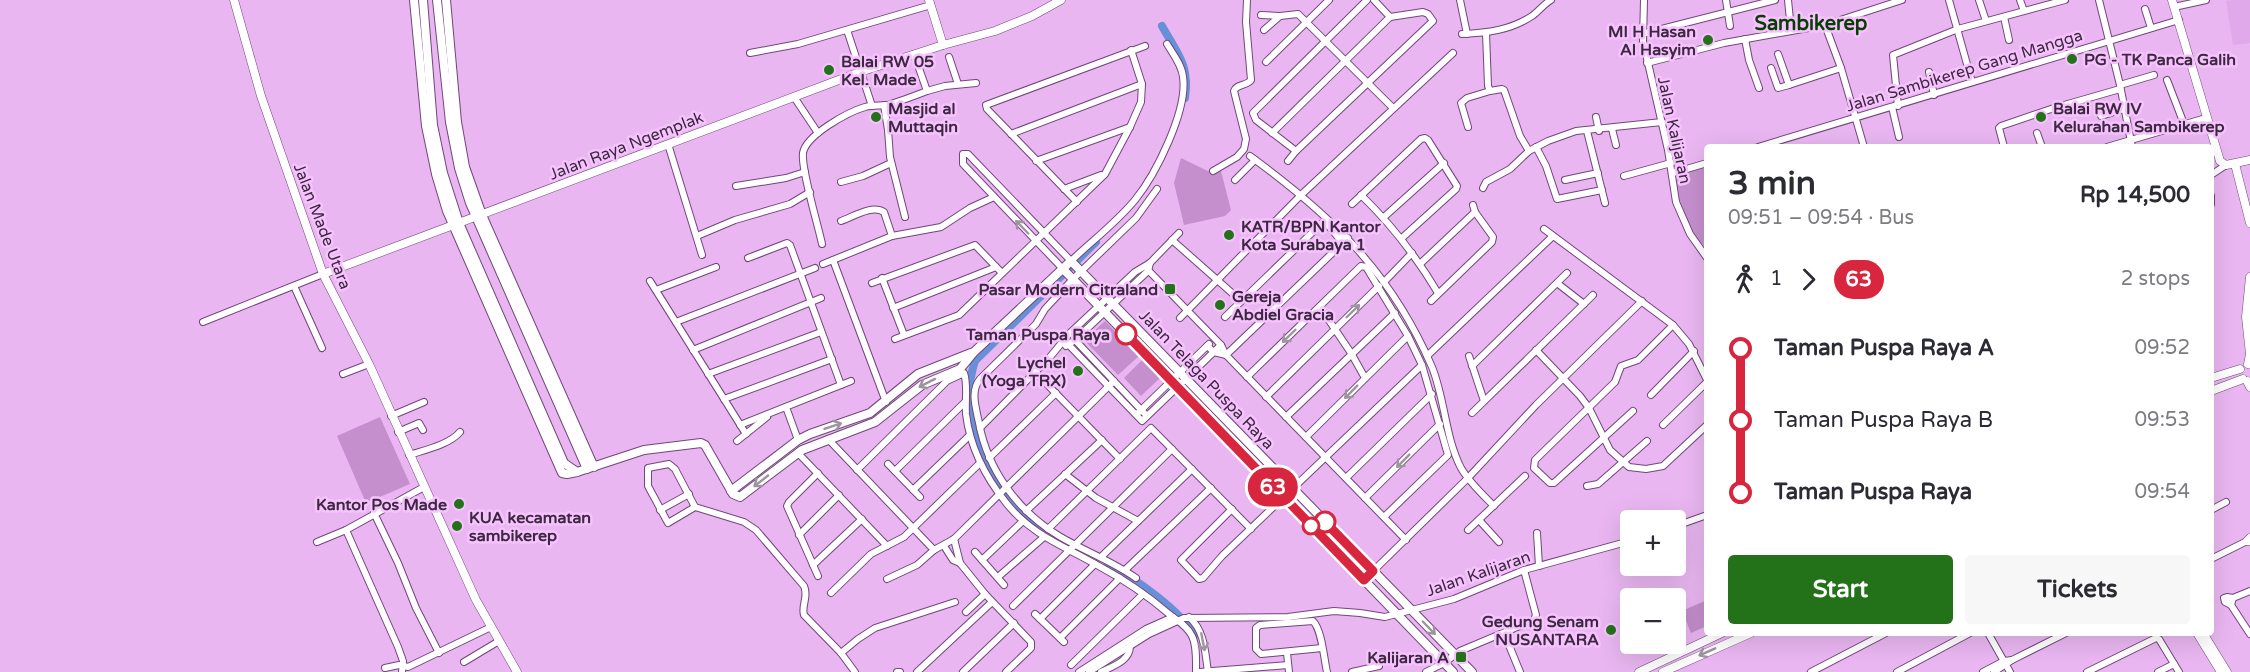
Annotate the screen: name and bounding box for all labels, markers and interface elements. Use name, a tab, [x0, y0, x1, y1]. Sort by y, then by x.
district label: Sambikerep	[1755, 12, 1868, 36]
place label: MI H Hasan Al Hasyim	[1608, 22, 1696, 60]
street label: Jalan Sambikerep Gang Mangga	[1844, 25, 2085, 117]
marker: MI H Hasan Al Hasyim	[1701, 33, 1715, 47]
place label: PG - TK Panca Galih	[2084, 50, 2236, 70]
place label: Balai RW 05 Kel. Made	[841, 52, 934, 90]
marker: PG - TK Panca Galih	[2065, 52, 2079, 66]
marker: Balai RW 05 Kel. Made	[822, 63, 836, 77]
street label: Jalan Kalijaran	[1653, 75, 1695, 186]
place label: Masjid al Muttaqin	[888, 99, 958, 137]
place label: Balai RW IV Kelurahan Sambikerep	[2053, 99, 2225, 137]
street label: Jalan Raya Ngemplak	[546, 107, 707, 185]
marker: Masjid al Muttaqin	[869, 110, 883, 124]
marker: Balai RW IV Kelurahan Sambikerep	[2034, 110, 2048, 124]
street label: Jalan Made Utara	[289, 161, 355, 292]
text: 3 min	[1728, 164, 1816, 203]
text: Rp 14,500	[2080, 182, 2190, 208]
text: 09:51 – 09:54 · Bus	[1728, 206, 1914, 230]
place label: KATR/BPN Kantor Kota Surabaya 1	[1241, 217, 1381, 255]
one-way arrow	[1015, 219, 1030, 234]
marker: KATR/BPN Kantor Kota Surabaya 1	[1222, 228, 1236, 242]
icon: walk	[1728, 263, 1761, 296]
icon: forward	[1792, 263, 1825, 296]
text: 1	[1770, 267, 1783, 291]
text: 63	[1846, 267, 1872, 292]
text: 2 stops	[2121, 267, 2190, 291]
place label: Pasar Modern Citraland	[978, 280, 1158, 300]
marker: Pasar Modern Citraland	[1163, 282, 1177, 296]
place label: Gereja Abdiel Gracia	[1232, 287, 1334, 325]
marker: Gereja Abdiel Gracia	[1213, 298, 1227, 312]
one-way arrow	[1345, 304, 1360, 319]
street label: Jalan Telaga Puspa Raya	[1134, 306, 1278, 454]
marker: Taman Puspa Raya	[1115, 323, 1137, 345]
place label: Taman Puspa Raya	[965, 325, 1110, 345]
one-way arrow	[1281, 329, 1296, 344]
text: Taman Puspa Raya A	[1774, 335, 1994, 361]
text: 09:52	[2135, 336, 2190, 360]
place label: Lychel (Yoga TRX)	[982, 353, 1066, 391]
marker: Lychel (Yoga TRX)	[1071, 364, 1085, 378]
one-way arrow	[919, 377, 936, 389]
one-way arrow	[1344, 384, 1359, 399]
text: Taman Puspa Raya B	[1774, 407, 1993, 433]
text: 09:53	[2135, 408, 2190, 432]
one-way arrow	[823, 420, 842, 431]
one-way arrow	[1395, 453, 1410, 468]
line badge: 63	[1246, 468, 1300, 506]
one-way arrow	[754, 475, 770, 488]
text: 63	[1260, 475, 1286, 500]
text: Taman Puspa Raya	[1774, 479, 1972, 505]
text: 09:54	[2135, 480, 2190, 504]
place label: Kantor Pos Made	[316, 495, 447, 515]
marker: Kantor Pos Made	[452, 497, 466, 511]
place label: KUA kecamatan sambikerep	[469, 508, 591, 546]
map controls	[1620, 510, 1686, 654]
button: +	[1620, 510, 1686, 576]
unlabelled marker	[1314, 511, 1336, 533]
unlabelled marker	[1302, 517, 1320, 535]
marker: KUA kecamatan sambikerep	[450, 519, 464, 533]
street label: Jalan Kalijaran	[1424, 547, 1533, 601]
button: Start	[1728, 555, 1953, 624]
button: Tickets	[1965, 555, 2190, 624]
button: −	[1620, 588, 1686, 654]
place label: Gedung Senam NUSANTARA	[1482, 612, 1599, 650]
one-way arrow	[1422, 620, 1436, 635]
marker: Gedung Senam NUSANTARA	[1604, 623, 1618, 637]
one-way arrow	[1198, 632, 1209, 652]
one-way arrow	[1698, 647, 1716, 659]
place label: Kalijaran A	[1367, 648, 1449, 668]
marker: Kalijaran A	[1454, 650, 1468, 664]

